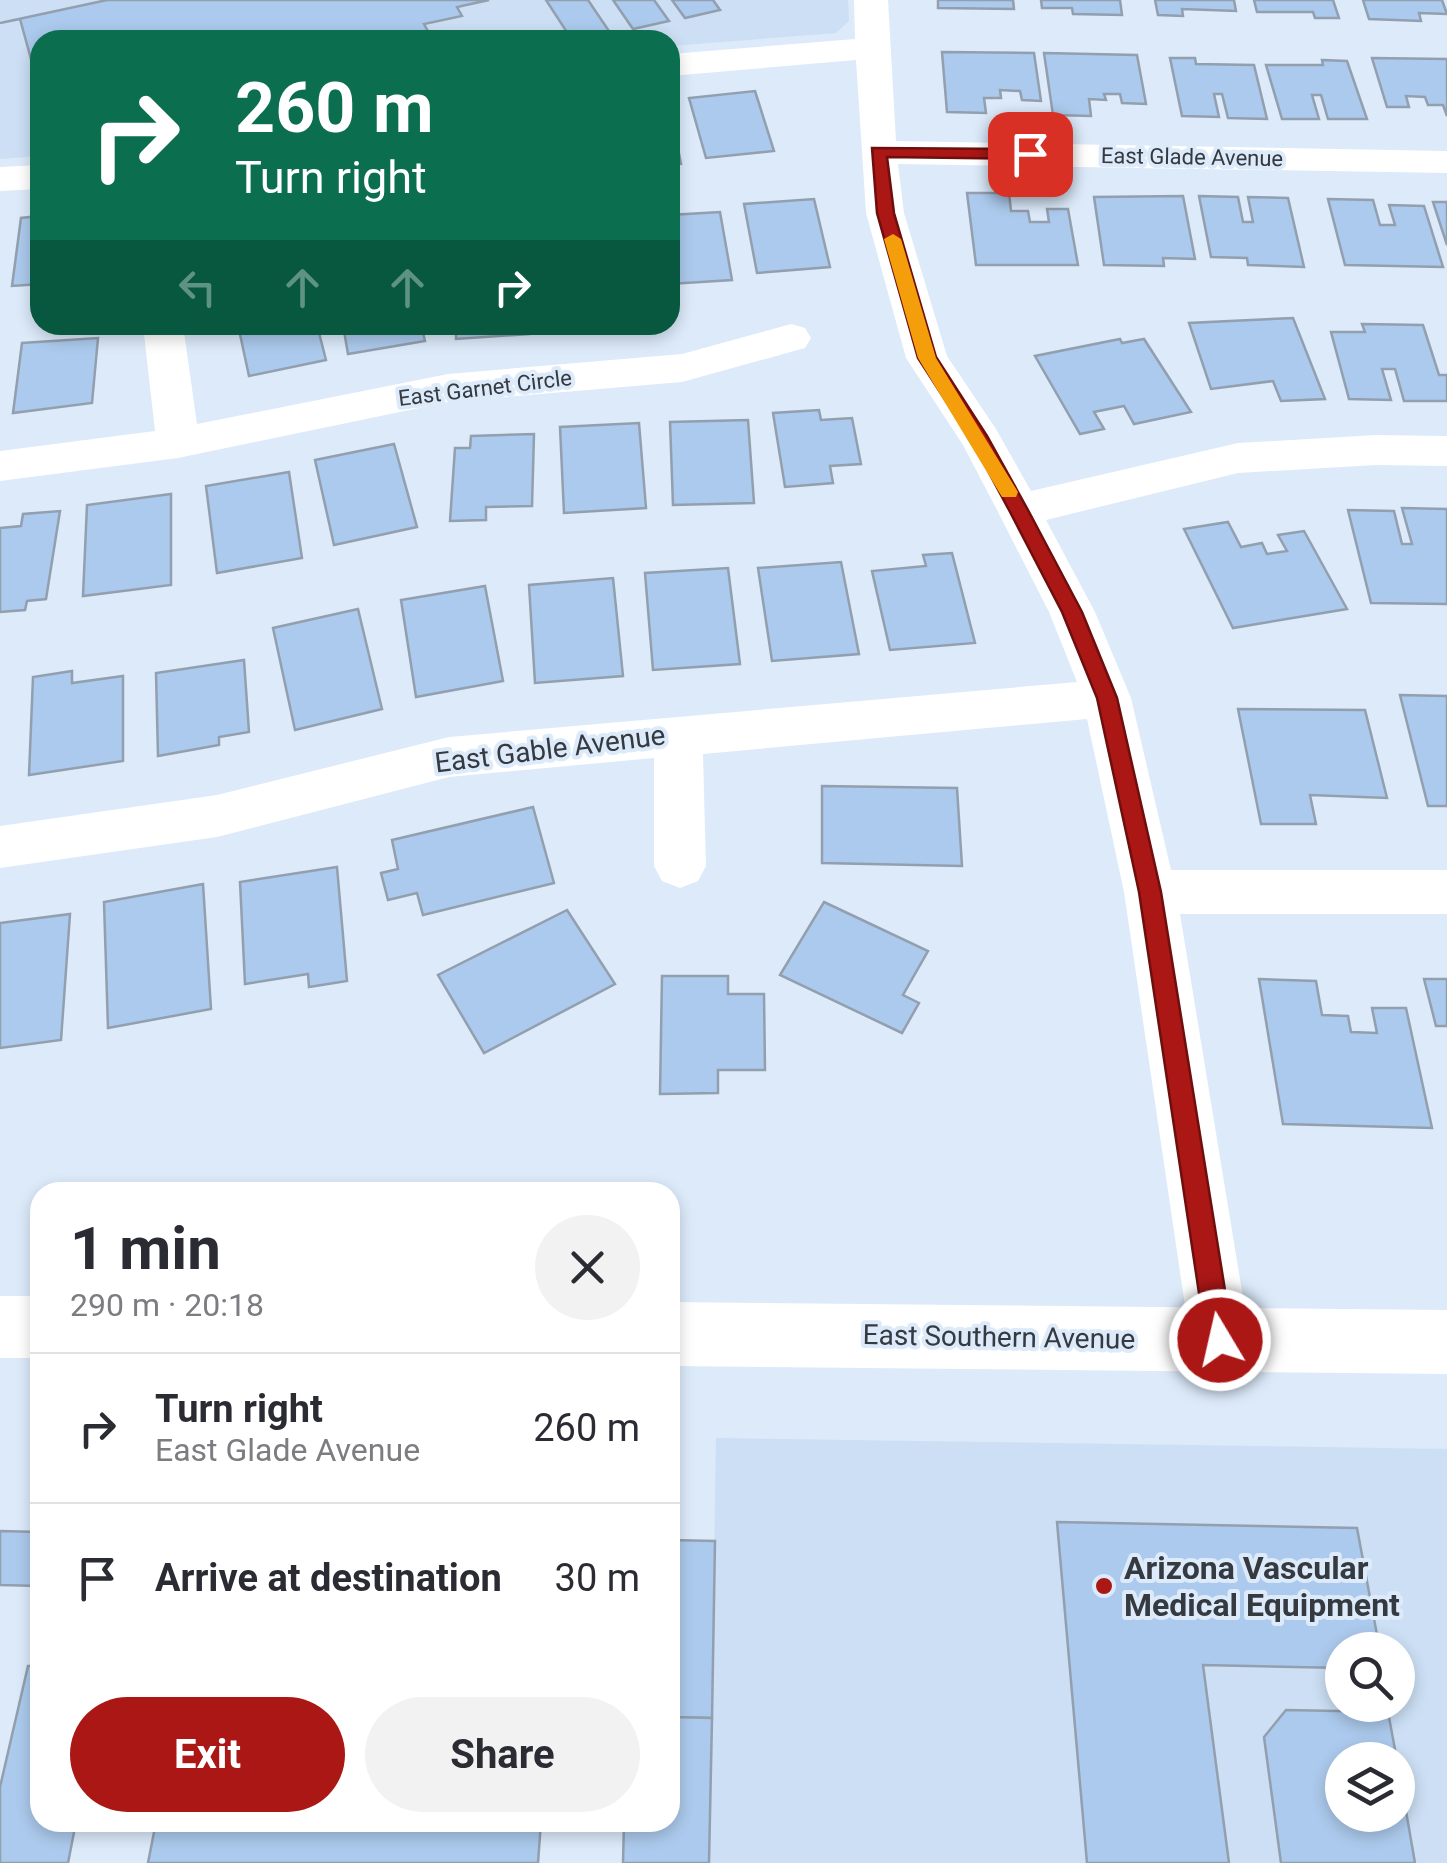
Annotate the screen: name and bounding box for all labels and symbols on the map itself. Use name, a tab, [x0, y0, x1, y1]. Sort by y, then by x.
pin	[988, 112, 1073, 197]
street label: East Glade Avenue	[1101, 143, 1283, 171]
street label: East Garnet Circle	[397, 365, 573, 411]
street label: East Gable Avenue	[433, 718, 667, 780]
position arrow	[1168, 1288, 1272, 1392]
street label: East Southern Avenue	[862, 1318, 1136, 1356]
place label: Arizona Vascular Medical Equipment	[1124, 1549, 1400, 1624]
marker: Arizona Vascular Medical Equipment	[1093, 1575, 1115, 1597]

